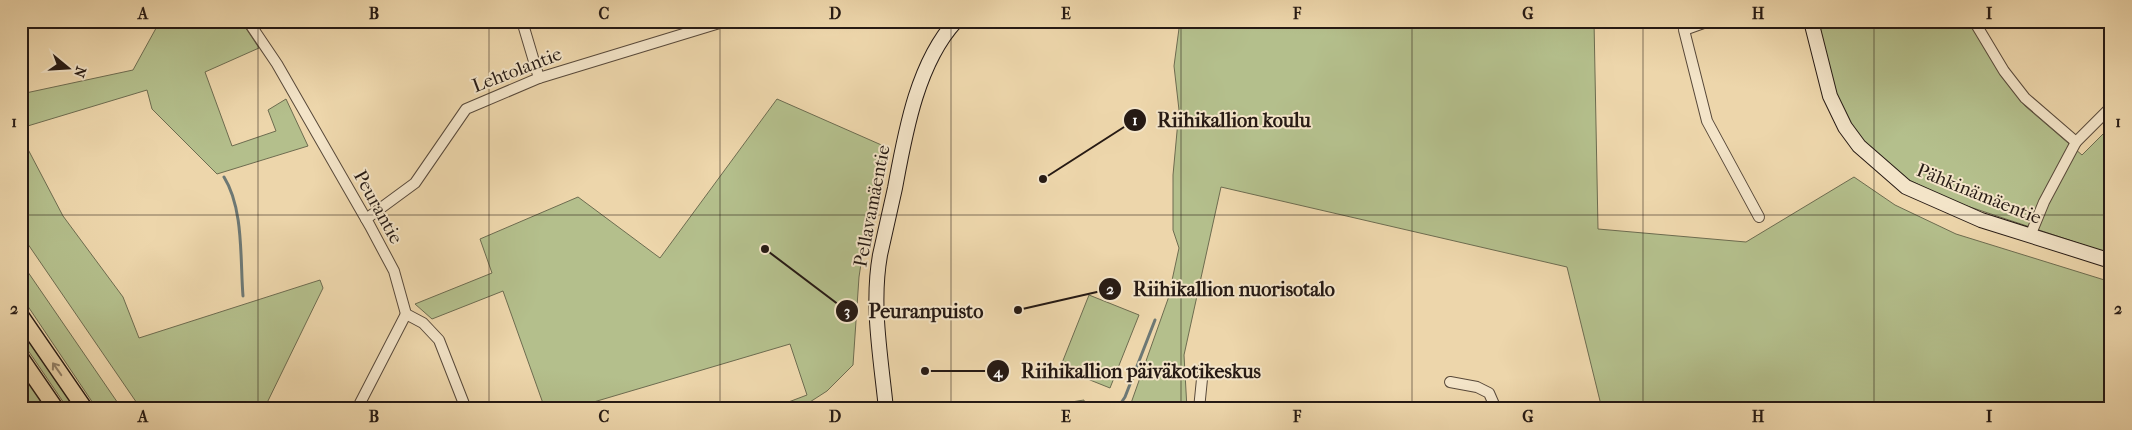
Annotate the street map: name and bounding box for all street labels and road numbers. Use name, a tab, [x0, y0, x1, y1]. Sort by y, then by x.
street label: Lehtolantie	[469, 43, 565, 97]
street label: Pellavamäentie	[849, 143, 895, 269]
street label: Pähkinämäentie	[1913, 159, 2045, 229]
street label: Peurantie	[349, 166, 407, 248]

